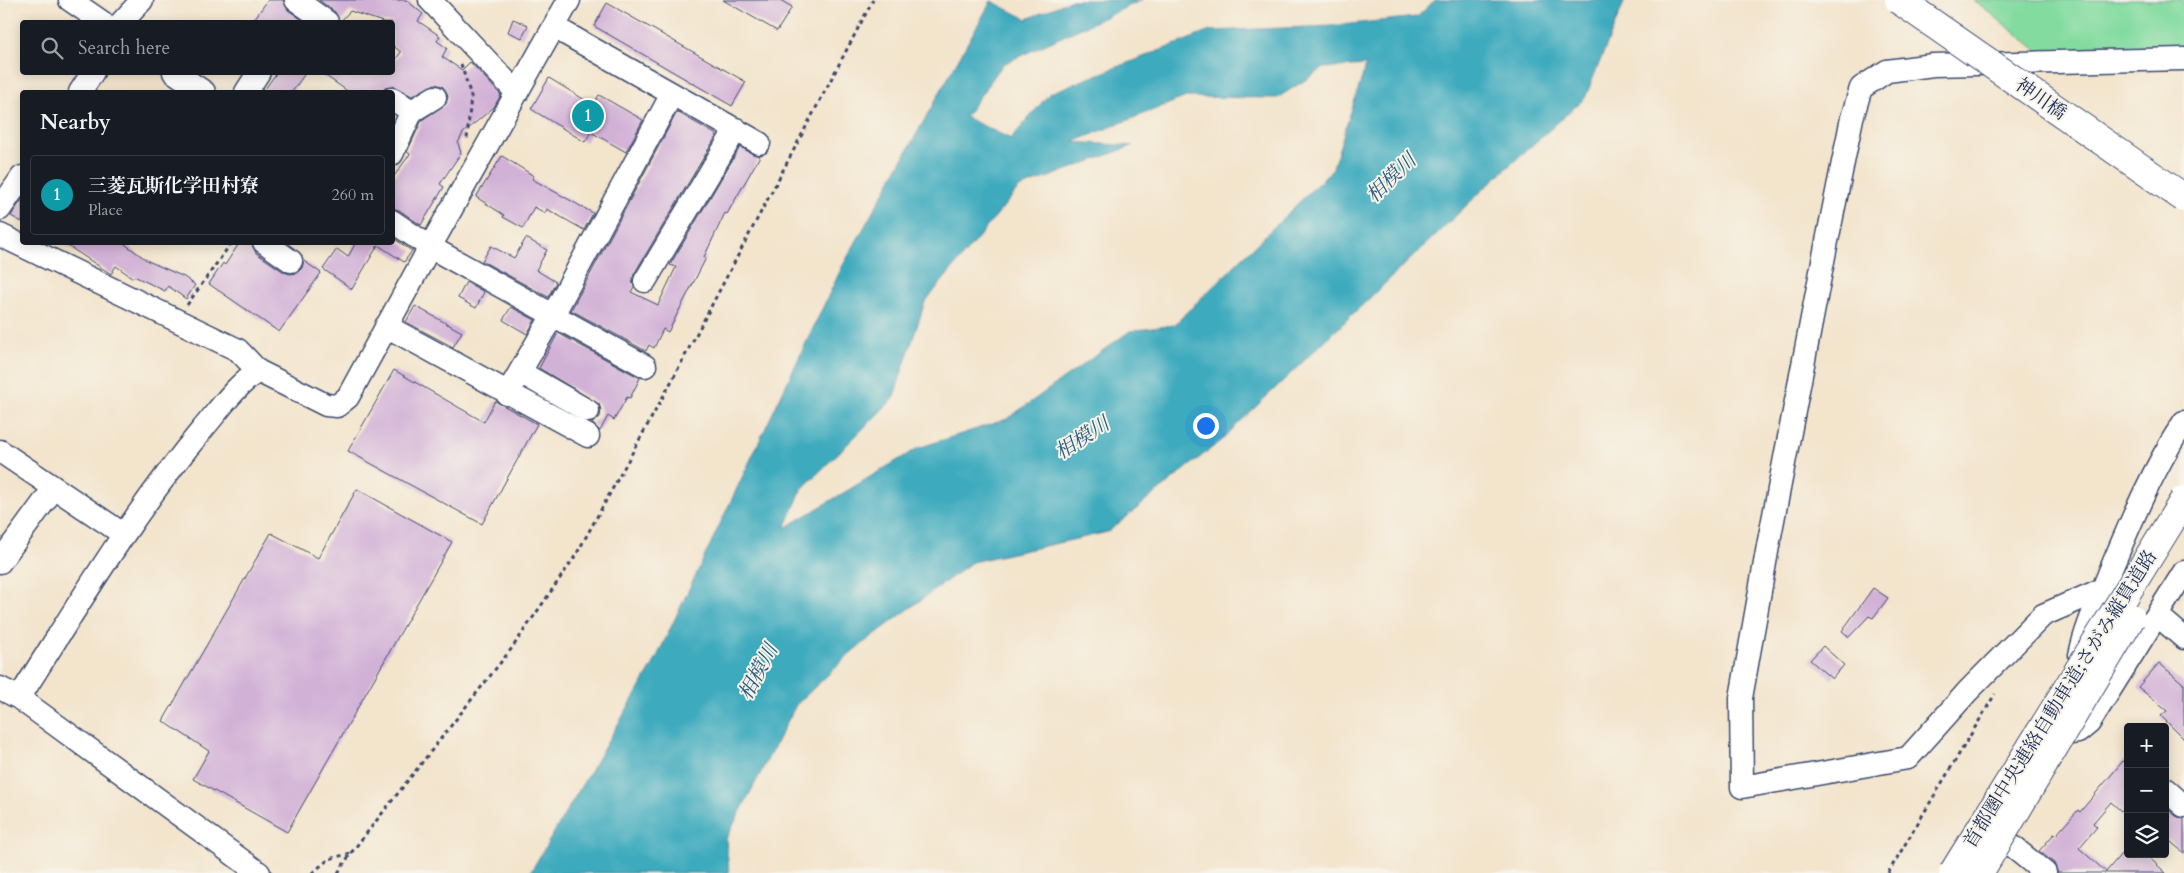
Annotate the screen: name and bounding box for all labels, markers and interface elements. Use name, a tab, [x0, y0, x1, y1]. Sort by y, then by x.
search box	[20, 20, 395, 75]
icon: search	[38, 34, 66, 62]
text: Search here	[78, 35, 170, 61]
street label: 神川橋	[2010, 72, 2072, 126]
pin: 1	[572, 97, 604, 135]
text: Nearby	[40, 108, 111, 137]
water label: 相模川	[1360, 146, 1423, 209]
text: 三菱瓦斯化学田村寮	[88, 173, 259, 199]
text: 1	[53, 184, 61, 206]
text: 260 m	[332, 184, 374, 206]
text: Place	[88, 199, 123, 221]
water label: 相模川	[1049, 409, 1116, 466]
your location	[1193, 413, 1219, 439]
street label: 首都圏中央連絡自動車道;さがみ縦貫道路	[1957, 545, 2163, 853]
water label: 相模川	[732, 637, 785, 705]
map controls	[2124, 723, 2169, 858]
button: +	[2124, 723, 2169, 768]
button: −	[2124, 768, 2169, 813]
button: layers	[2124, 813, 2169, 858]

